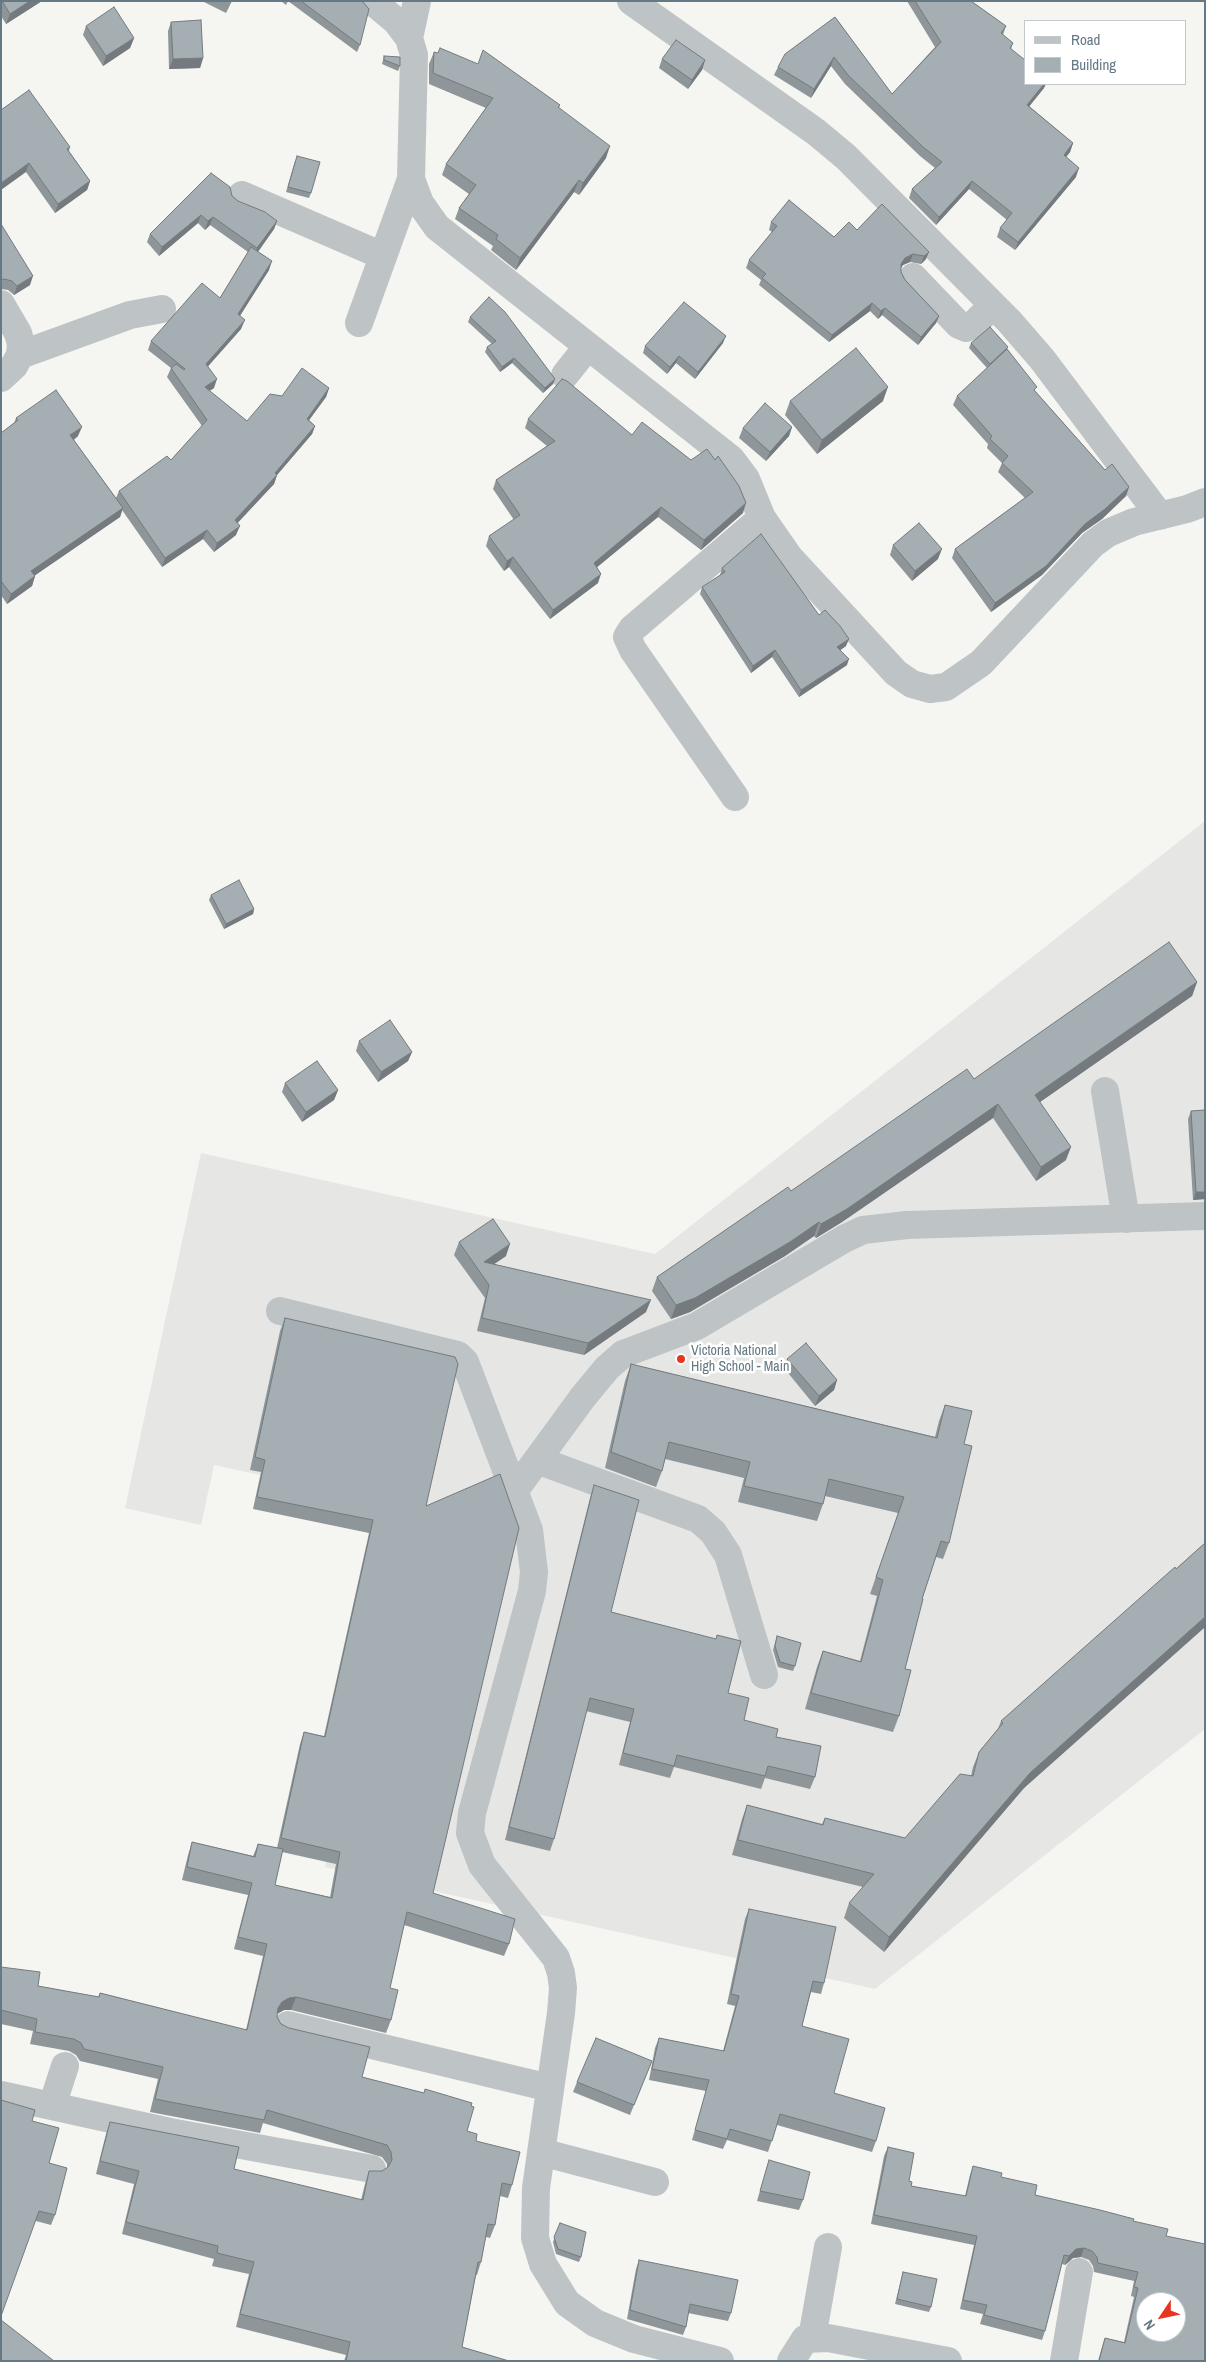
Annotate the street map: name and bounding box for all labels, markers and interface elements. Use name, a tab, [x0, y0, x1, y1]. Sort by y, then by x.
legend	[1024, 20, 1186, 85]
text: Road	[1071, 29, 1100, 50]
text: Building	[1071, 54, 1116, 75]
place label: Victoria National High School - Main	[691, 1343, 789, 1375]
marker: Victoria National High School - Main	[675, 1353, 687, 1365]
north arrow	[1136, 2292, 1186, 2342]
text: N	[1140, 2316, 1159, 2333]

